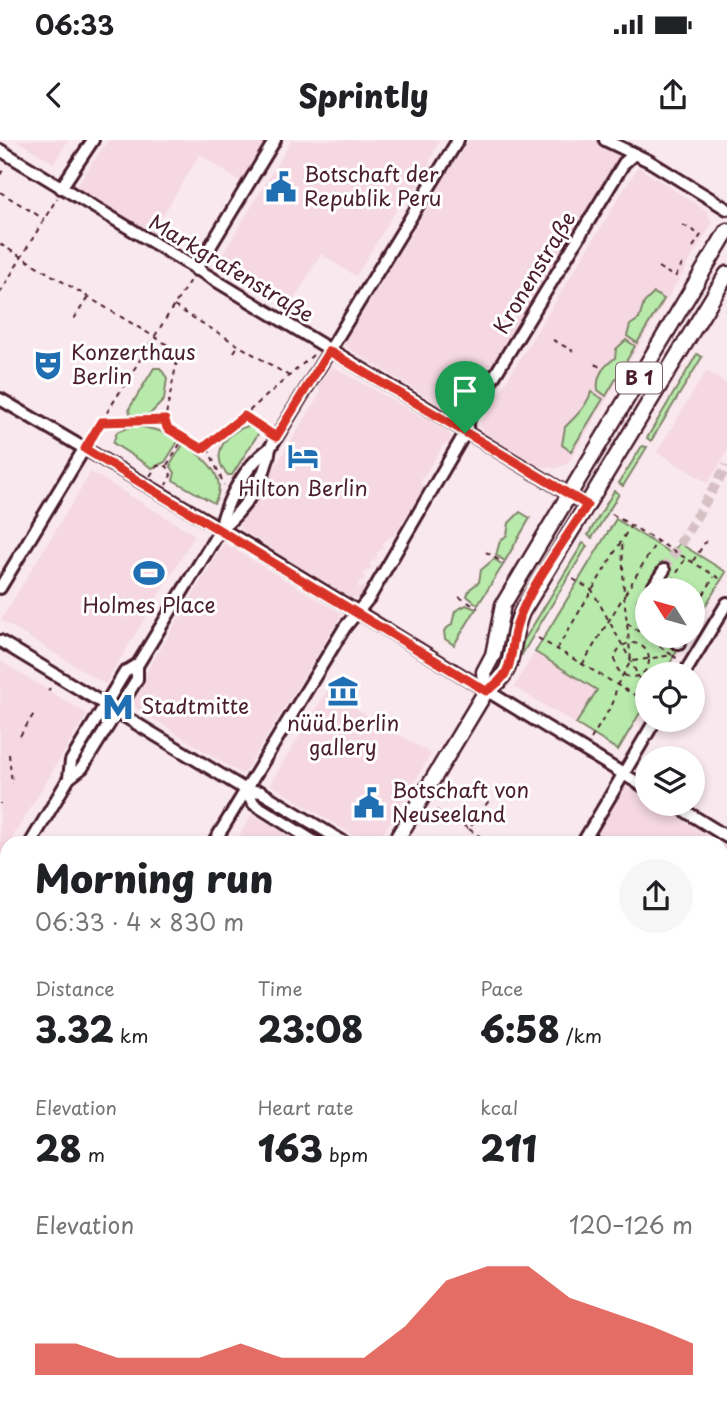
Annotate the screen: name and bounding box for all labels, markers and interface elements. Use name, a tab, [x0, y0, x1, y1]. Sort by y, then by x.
text: 06:33	[35, 5, 114, 44]
text: Sprintly	[298, 71, 429, 119]
icon: back	[35, 76, 73, 114]
icon: share	[654, 76, 692, 114]
place label: Botschaft der Republik Peru	[304, 157, 442, 213]
public building icon: Botschaft der Republik Peru	[264, 170, 298, 204]
street label: Markgrafenstraße	[143, 205, 321, 329]
street label: Kronenstraße	[484, 205, 583, 339]
place label: Konzerthaus Berlin	[71, 335, 196, 391]
theatre icon: Konzerthaus Berlin	[31, 348, 65, 382]
pin	[435, 361, 495, 433]
road number: B 1	[616, 362, 662, 394]
icon: arrive	[446, 372, 484, 410]
hotel icon: Hilton Berlin	[286, 439, 320, 473]
place label: Hilton Berlin	[238, 471, 368, 503]
sports icon: Holmes Place	[132, 556, 166, 590]
north arrow	[635, 578, 705, 648]
map controls	[635, 578, 705, 816]
place label: Holmes Place	[82, 588, 216, 620]
button: locate	[635, 662, 705, 732]
museum icon: nüüd.berlin gallery	[326, 674, 360, 708]
place label: Stadtmitte	[141, 689, 249, 721]
metro station icon: Stadtmitte	[101, 690, 135, 724]
place label: nüüd.berlin gallery	[287, 706, 399, 762]
button: layers	[635, 746, 705, 816]
place label: Botschaft von Neuseeland	[392, 773, 529, 829]
public building icon: Botschaft von Neuseeland	[352, 786, 386, 820]
text: Morning run	[35, 849, 273, 906]
button: share	[619, 859, 693, 933]
text: 06:33 · 4 × 830 m	[35, 904, 244, 939]
text: Distance	[35, 974, 115, 1002]
text: Time	[258, 974, 303, 1002]
text: Pace	[480, 974, 523, 1002]
text: 3.32	[35, 1002, 114, 1055]
text: 23:08	[258, 1002, 363, 1055]
text: 6:58	[480, 1002, 560, 1055]
text: km	[114, 1021, 148, 1049]
text: /km	[560, 1021, 602, 1049]
text: Elevation	[35, 1093, 117, 1121]
text: Heart rate	[258, 1093, 354, 1121]
text: kcal	[480, 1093, 518, 1121]
text: 28	[35, 1121, 82, 1174]
text: 163	[258, 1121, 323, 1174]
text: 211	[480, 1121, 537, 1174]
text: m	[82, 1140, 105, 1168]
text: bpm	[323, 1140, 368, 1168]
text: Elevation	[35, 1207, 134, 1242]
text: 120–126 m	[569, 1207, 693, 1242]

